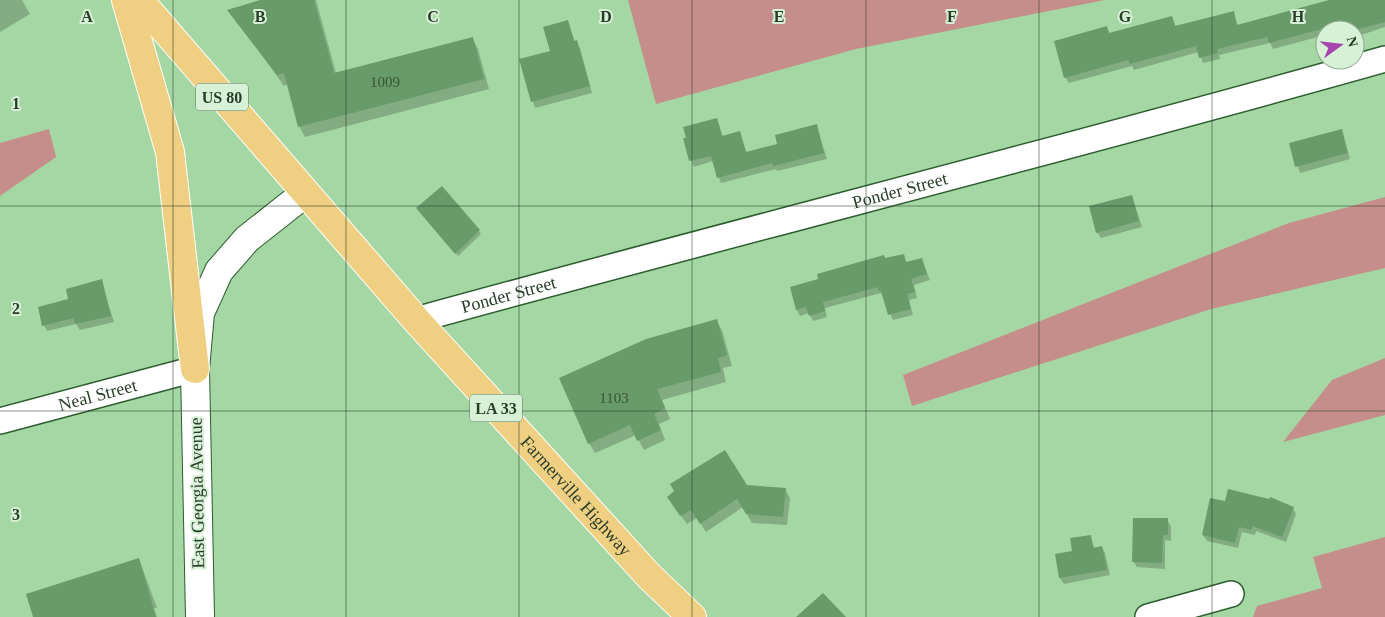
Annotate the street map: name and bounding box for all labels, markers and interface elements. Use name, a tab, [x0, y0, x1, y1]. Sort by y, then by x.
text: A	[81, 8, 93, 25]
text: B	[255, 8, 266, 25]
text: C	[427, 8, 439, 25]
text: D	[600, 8, 612, 25]
text: E	[774, 8, 784, 25]
text: F	[947, 8, 957, 25]
text: G	[1119, 8, 1132, 25]
text: H	[1292, 8, 1305, 25]
north arrow	[1315, 20, 1365, 70]
text: N	[1344, 35, 1361, 49]
house number: 1009	[370, 74, 400, 90]
road number: US 80	[196, 84, 248, 110]
text: 1	[12, 95, 20, 112]
street label: Ponder Street	[850, 168, 950, 213]
street label: Ponder Street	[459, 272, 558, 317]
text: 2	[12, 300, 20, 317]
street label: Neal Street	[56, 375, 139, 415]
house number: 1103	[599, 390, 629, 406]
road number: LA 33	[470, 394, 522, 422]
street label: East Georgia Avenue	[186, 417, 208, 569]
street label: Farmerville Highway	[517, 432, 635, 560]
text: 3	[12, 506, 20, 523]

